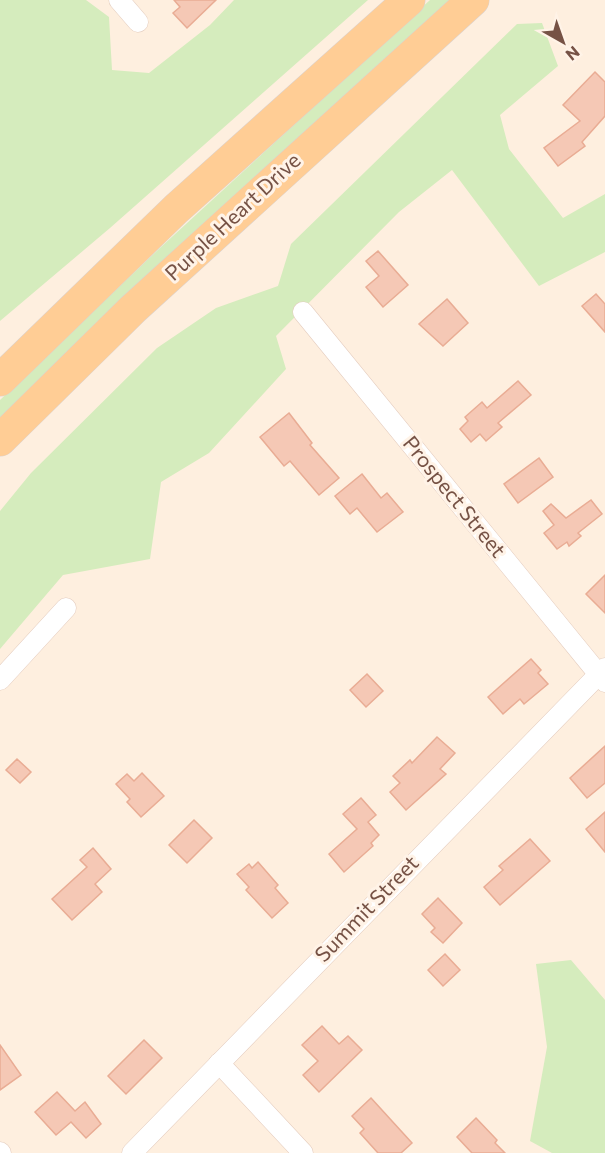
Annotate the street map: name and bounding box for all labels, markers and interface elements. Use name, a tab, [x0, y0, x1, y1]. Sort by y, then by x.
north arrow	[533, 12, 593, 72]
text: N	[562, 43, 584, 65]
street label: Purple Heart Drive	[159, 147, 305, 285]
street label: Prospect Street	[399, 430, 512, 562]
street label: Summit Street	[309, 850, 423, 966]

